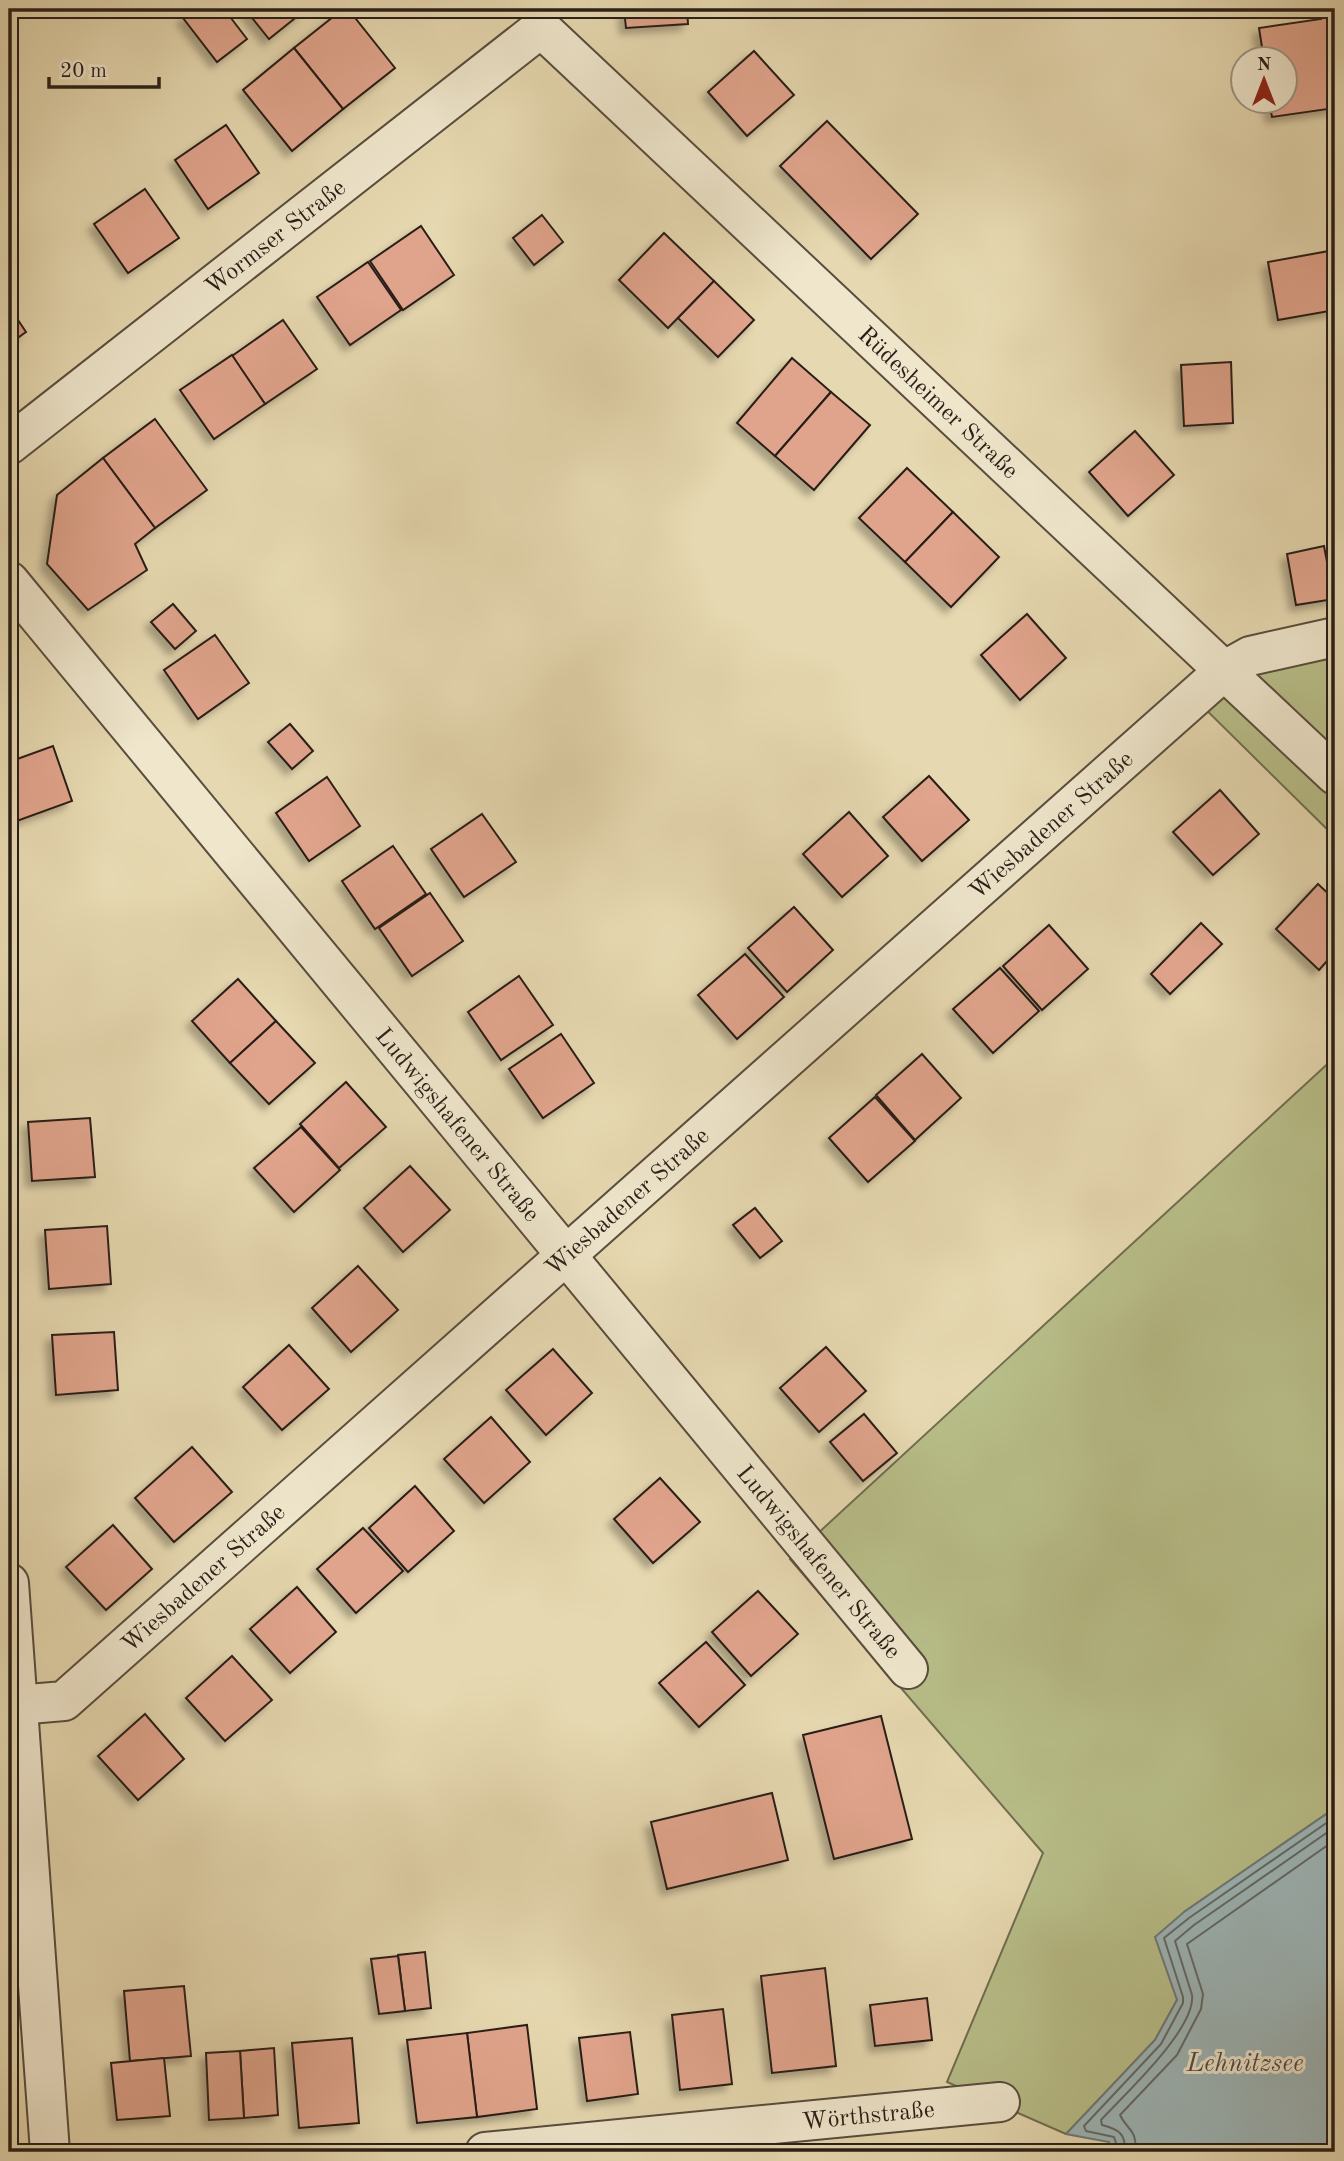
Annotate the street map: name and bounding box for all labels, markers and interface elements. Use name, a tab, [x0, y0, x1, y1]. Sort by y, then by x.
scale bar	[49, 46, 159, 90]
north arrow	[1228, 46, 1298, 116]
text: N	[1257, 56, 1272, 75]
text: 20 m	[60, 61, 107, 82]
street label: Wormser Straße	[202, 176, 351, 300]
street label: Rüdesheimer Straße	[853, 323, 1022, 484]
street label: Wiesbadener Straße	[966, 748, 1139, 905]
street label: Ludwigshafener Straße	[370, 1024, 543, 1227]
street label: Wiesbadener Straße	[542, 1124, 715, 1281]
street label: Ludwigshafener Straße	[731, 1461, 904, 1664]
street label: Wiesbadener Straße	[118, 1501, 291, 1658]
water label: Lehnitzsee	[1185, 2051, 1304, 2077]
street label: Wörthstraße	[801, 2098, 936, 2135]

